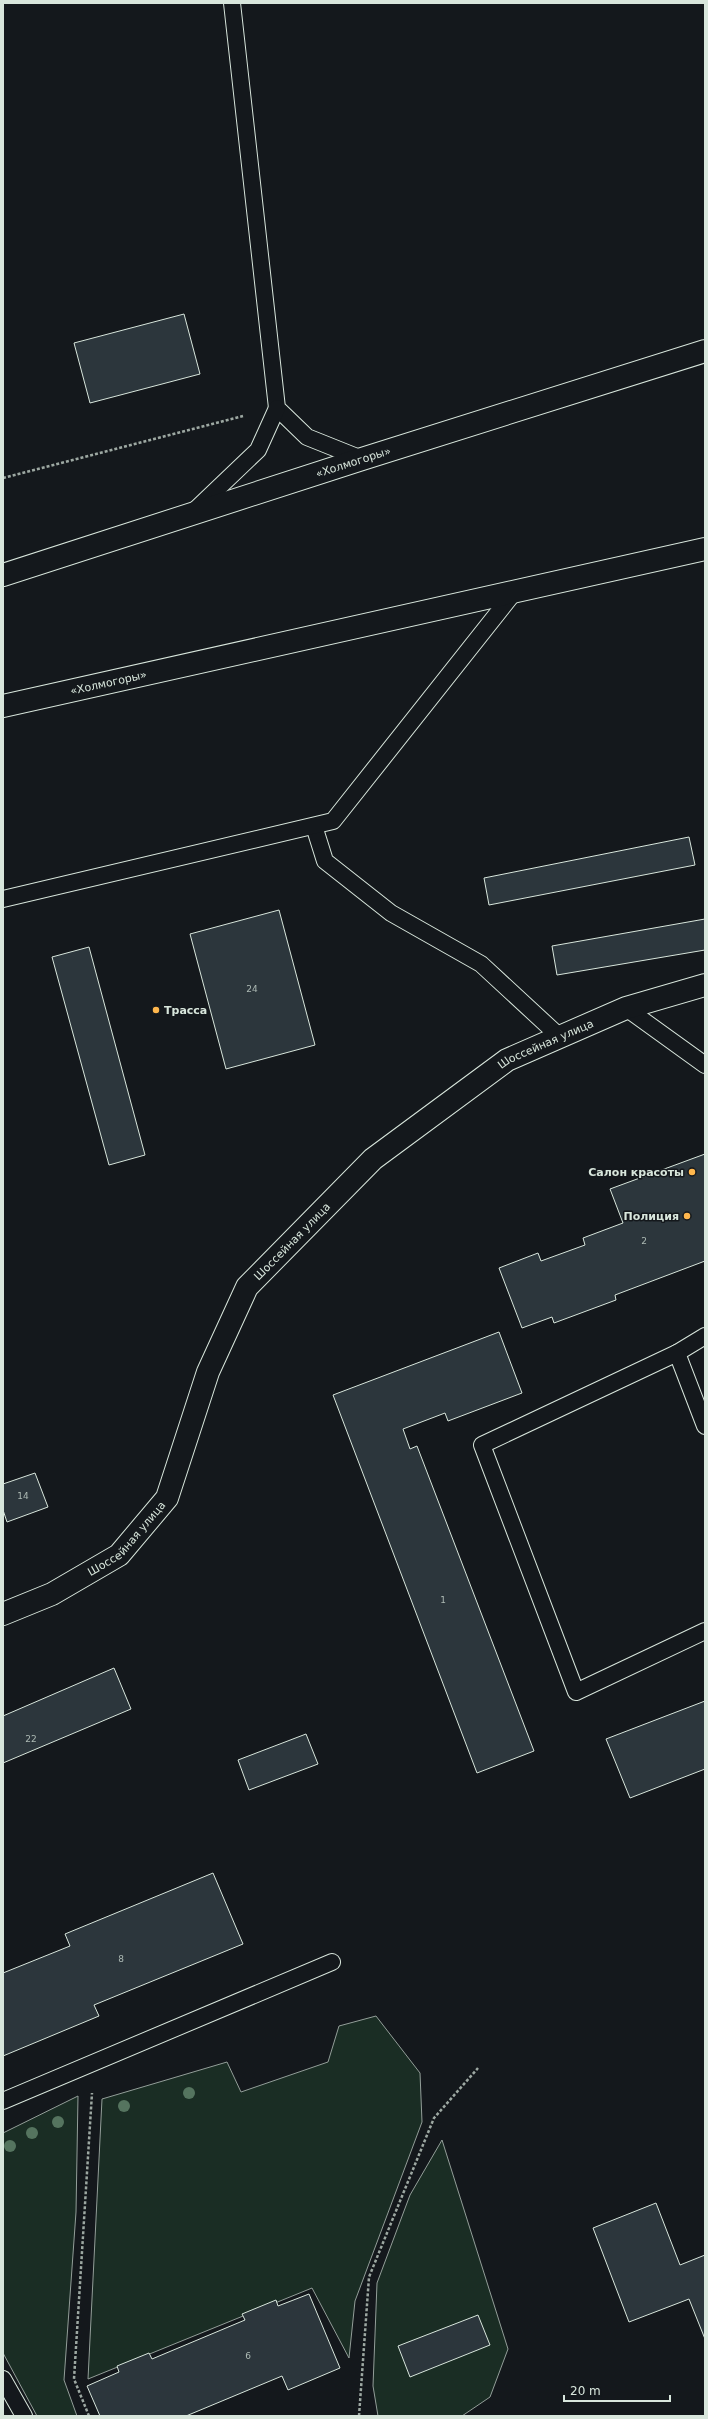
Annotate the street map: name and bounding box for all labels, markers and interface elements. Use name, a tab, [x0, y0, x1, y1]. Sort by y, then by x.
street label: «Холмогоры»	[314, 444, 392, 480]
street label: «Холмогоры»	[69, 668, 148, 697]
house number: 24	[246, 984, 258, 994]
place label: Трасса	[164, 1004, 207, 1017]
marker: Трасса	[151, 1005, 161, 1015]
street label: Шоссейная улица	[495, 1017, 595, 1071]
place label: Салон красоты	[588, 1166, 684, 1179]
marker: Салон красоты	[687, 1167, 697, 1177]
street label: Шоссейная улица	[251, 1200, 333, 1283]
place label: Полиция	[624, 1210, 679, 1223]
marker: Полиция	[682, 1211, 692, 1221]
house number: 2	[641, 1236, 647, 1246]
house number: 14	[17, 1491, 29, 1501]
street label: Шоссейная улица	[85, 1499, 168, 1578]
house number: 1	[440, 1595, 446, 1605]
house number: 22	[25, 1734, 37, 1744]
house number: 8	[118, 1954, 124, 1964]
house number: 6	[245, 2351, 251, 2361]
scale bar	[564, 2377, 670, 2403]
text: 20 m	[570, 2384, 601, 2398]

